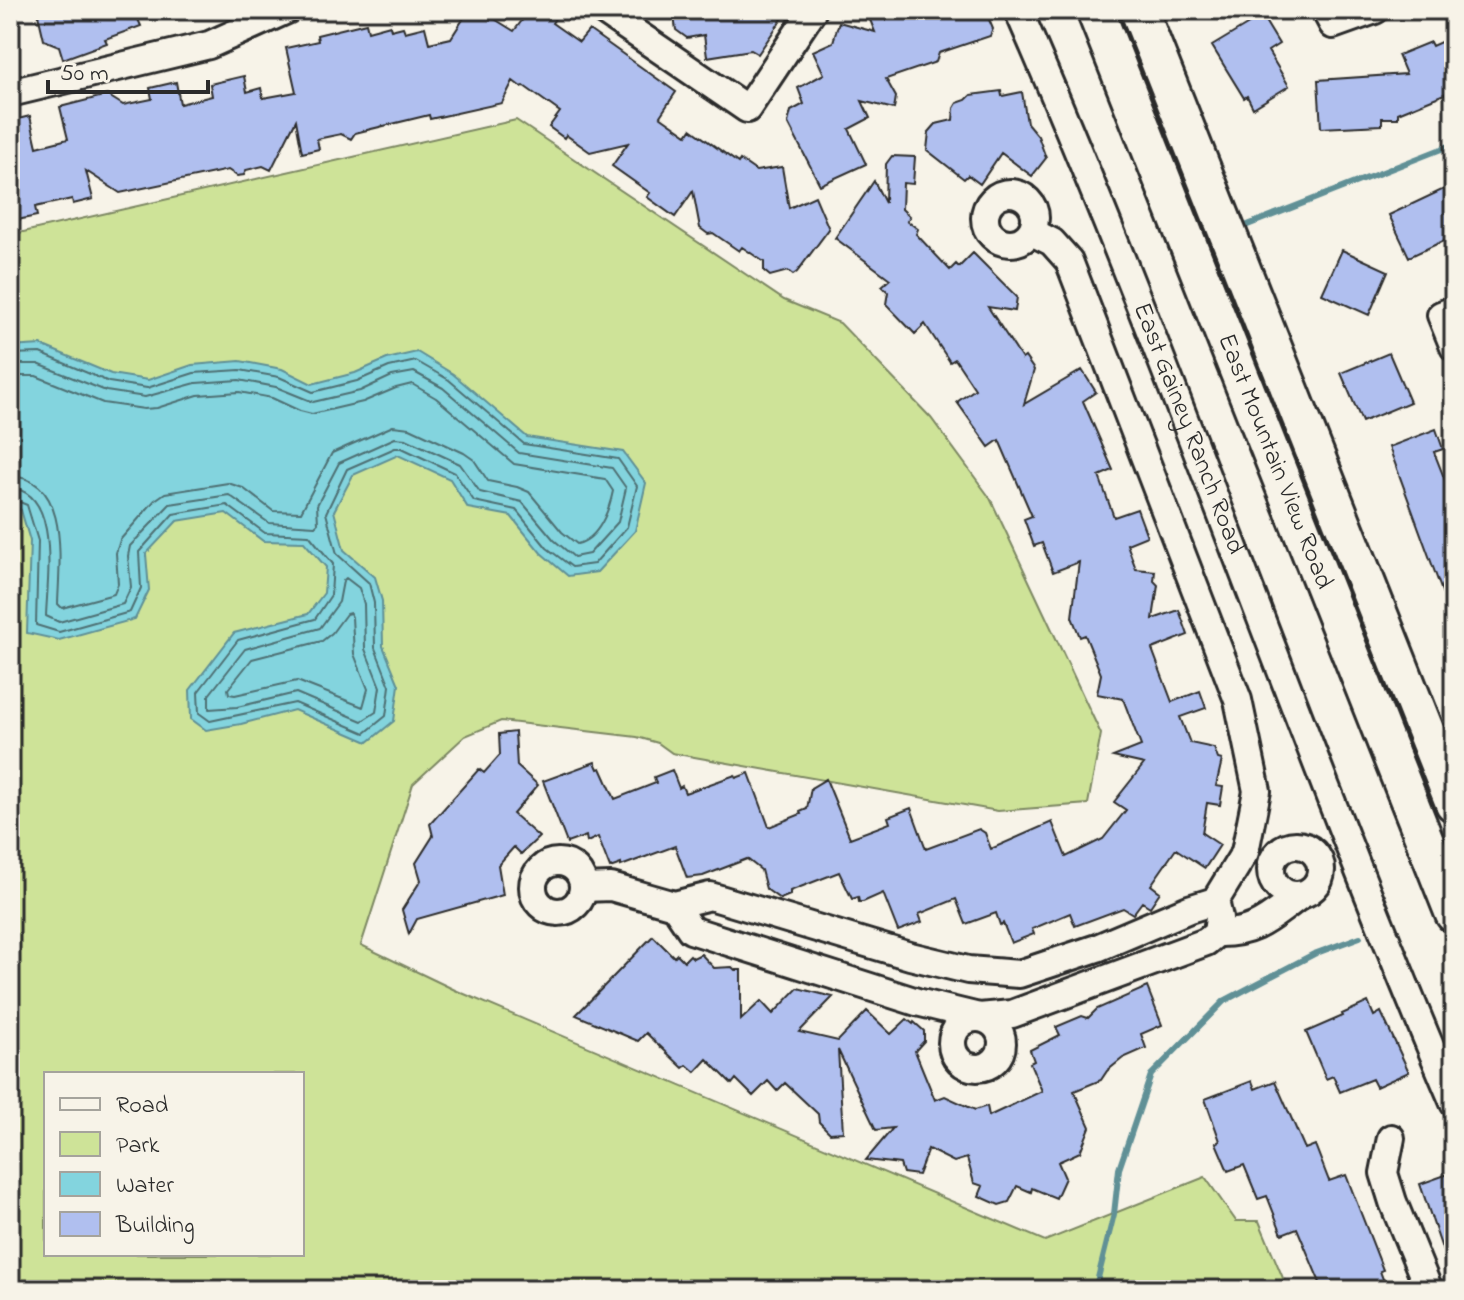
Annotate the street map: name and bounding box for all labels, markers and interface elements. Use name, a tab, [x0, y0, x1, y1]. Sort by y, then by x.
scale bar	[48, 44, 208, 94]
text: 50 m	[60, 57, 109, 92]
street label: East Gainey Ranch Road	[1122, 297, 1254, 561]
street label: East Mountain View Road	[1207, 328, 1342, 595]
legend	[44, 1072, 304, 1256]
text: Road	[116, 1089, 169, 1124]
text: Park	[116, 1129, 160, 1164]
text: Water	[116, 1169, 174, 1204]
text: Building	[115, 1209, 195, 1244]

